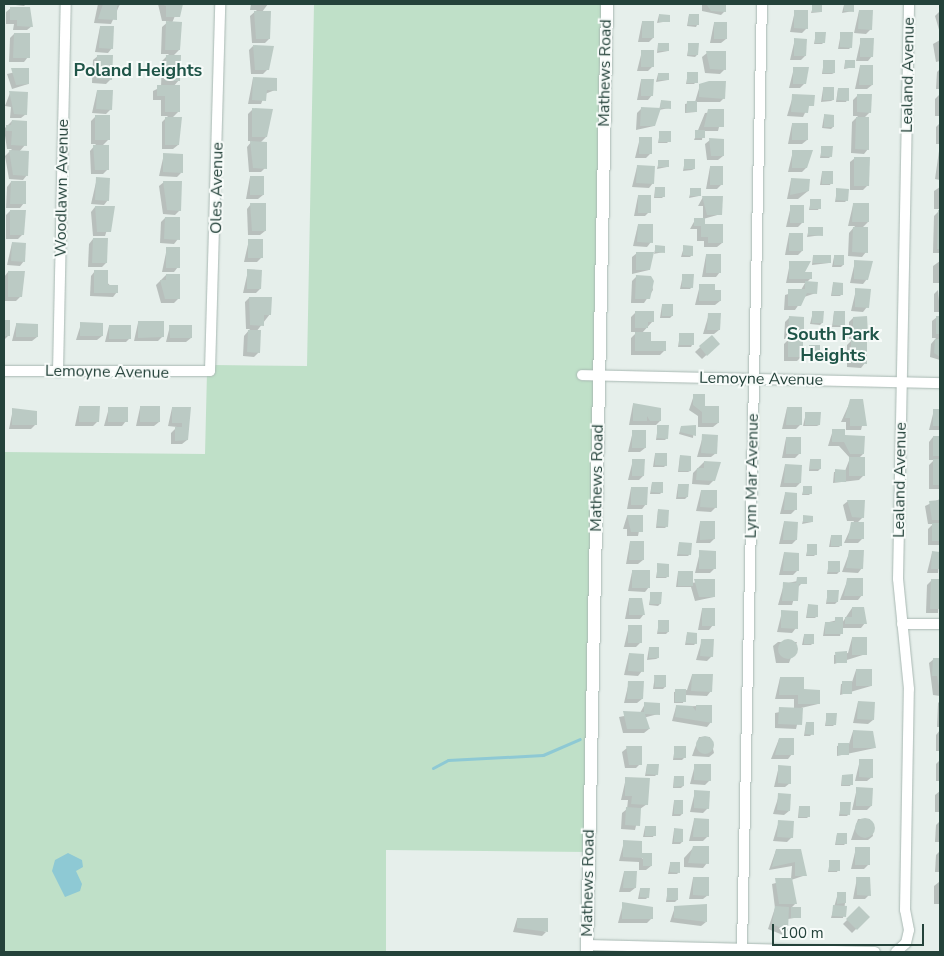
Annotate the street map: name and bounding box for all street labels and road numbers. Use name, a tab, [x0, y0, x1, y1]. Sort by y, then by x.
street label: Lealand Avenue	[897, 17, 919, 133]
street label: Mathews Road	[594, 19, 616, 127]
street label: Woodlawn Avenue	[51, 119, 73, 257]
street label: Oles Avenue	[207, 142, 227, 234]
street label: Lemoyne Avenue	[45, 361, 169, 383]
street label: Lemoyne Avenue	[699, 368, 823, 390]
street label: Lynn Mar Avenue	[741, 413, 763, 539]
street label: Lealand Avenue	[889, 422, 911, 538]
street label: Mathews Road	[586, 424, 608, 532]
street label: Mathews Road	[577, 829, 599, 937]

